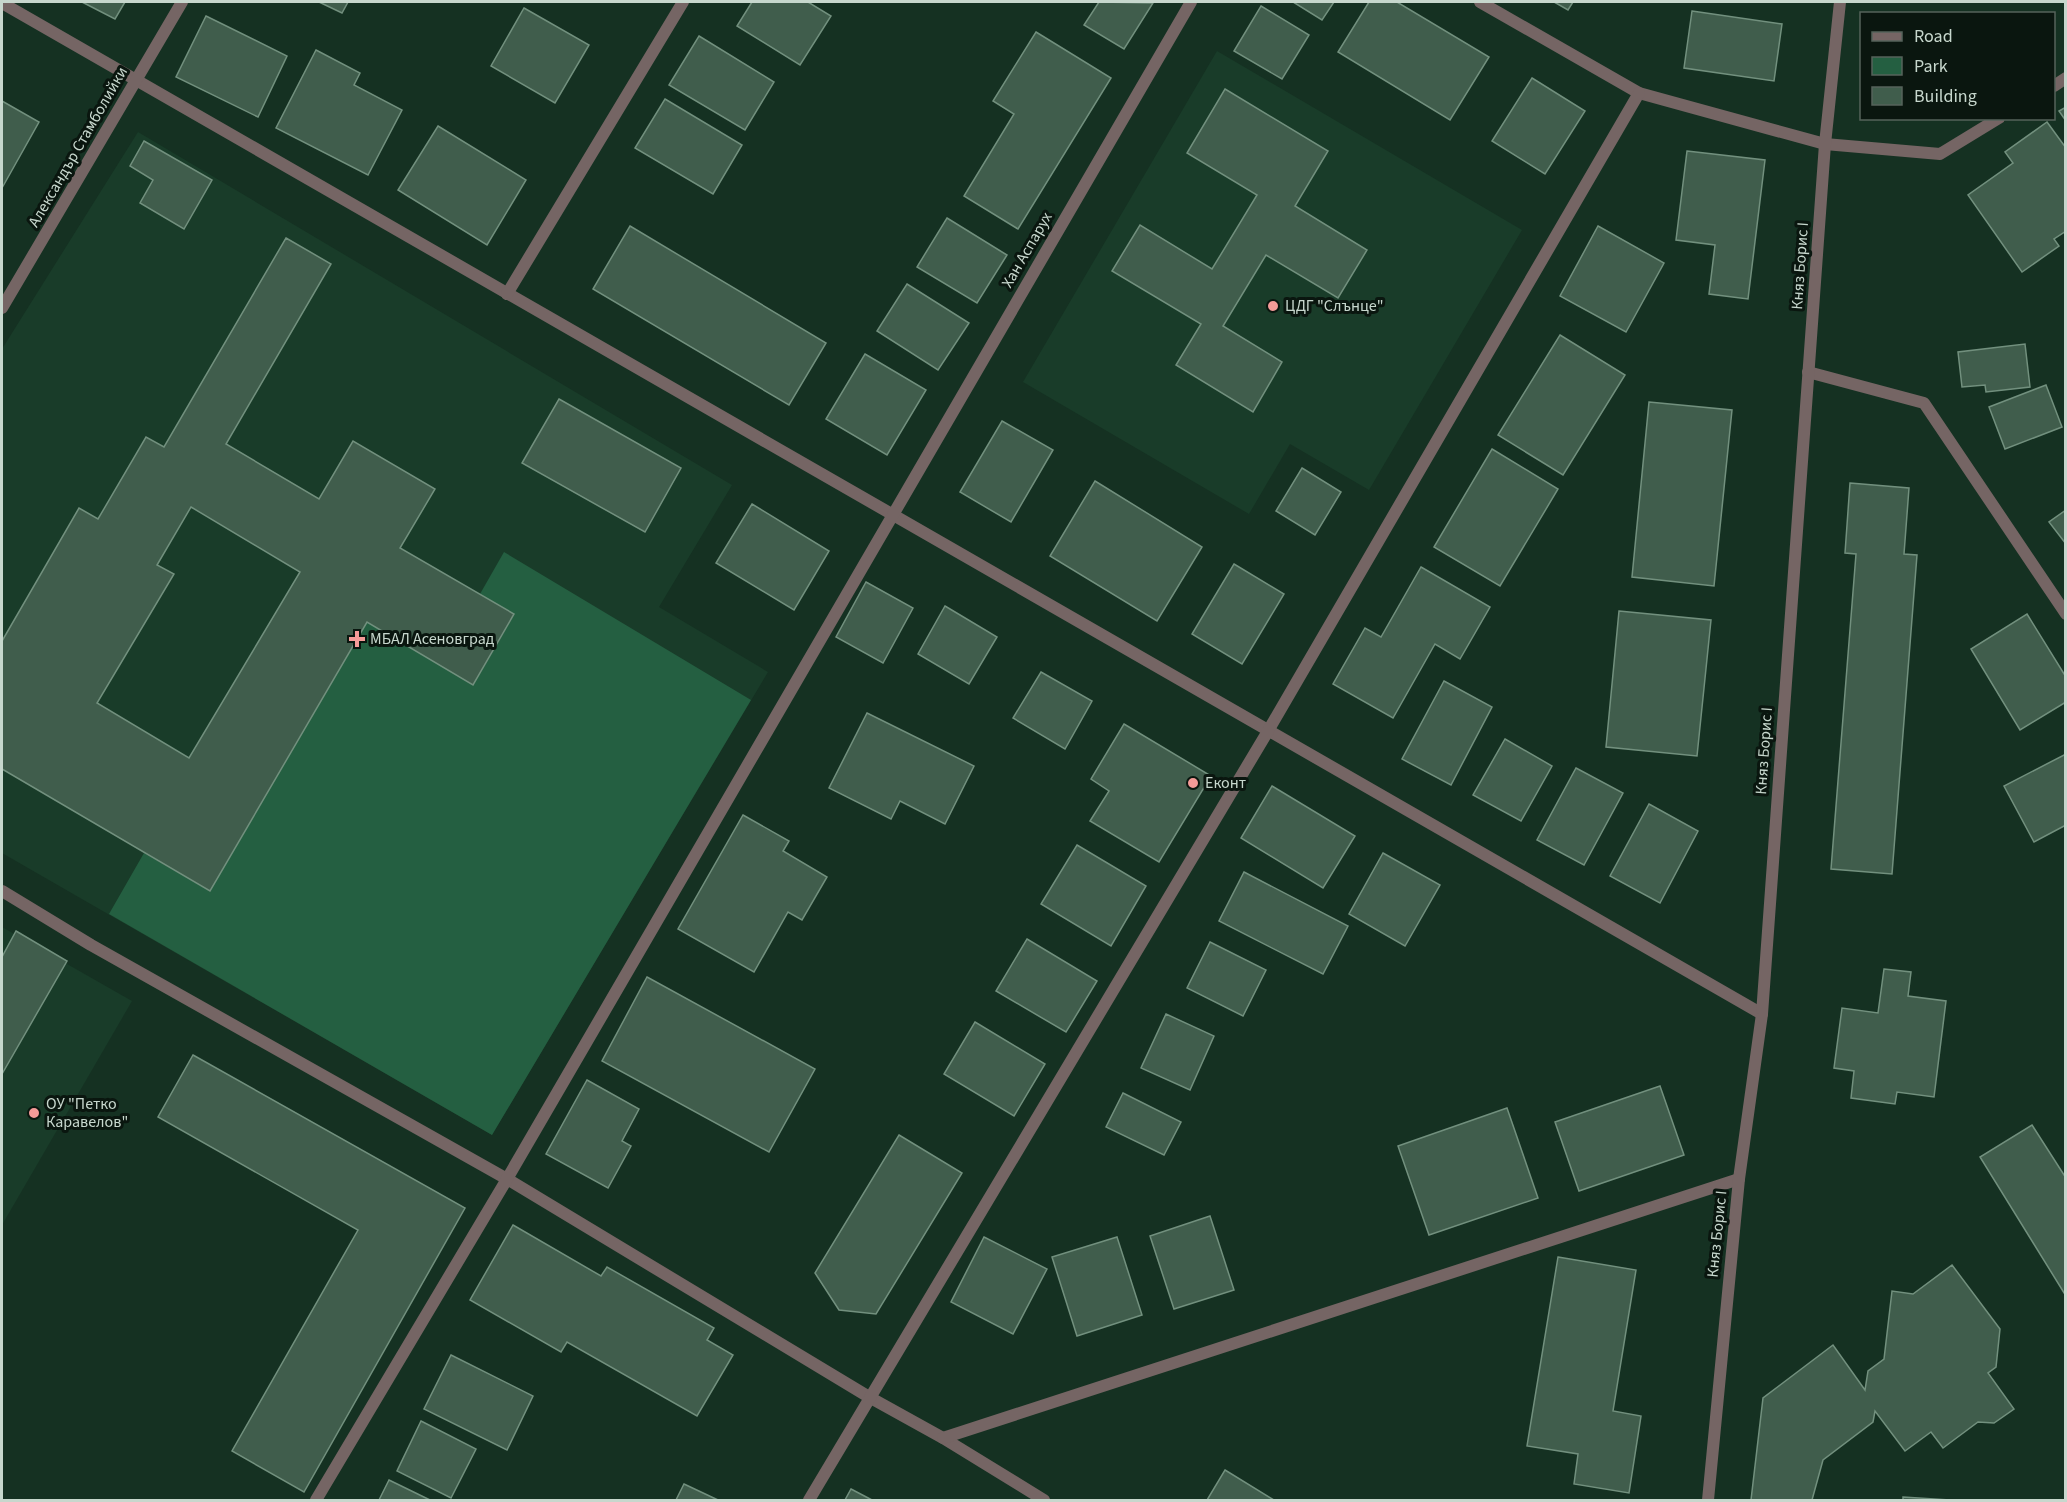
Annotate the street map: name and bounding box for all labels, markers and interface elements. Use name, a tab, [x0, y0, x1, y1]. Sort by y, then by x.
legend	[1860, 12, 2055, 120]
text: Road	[1914, 24, 1953, 49]
text: Park	[1914, 54, 1948, 79]
street label: Александър Стамболийки	[23, 63, 133, 231]
text: Building	[1914, 84, 1977, 109]
street label: Хан Аспарух	[996, 208, 1058, 292]
street label: Княз Борис I	[1786, 222, 1814, 310]
place label: ЦДГ "Слънце"	[1285, 295, 1384, 317]
marker: ЦДГ "Слънце"	[1266, 299, 1280, 313]
place label: МБАЛ Асеновград	[370, 628, 495, 650]
marker: МБАЛ Асеновград	[348, 630, 366, 648]
street label: Княз Борис I	[1750, 707, 1778, 795]
place label: Еконт	[1205, 772, 1246, 794]
marker: Еконт	[1186, 776, 1200, 790]
place label: ОУ "Петко Каравелов"	[46, 1093, 128, 1133]
marker: ОУ "Петко Каравелов"	[27, 1106, 41, 1120]
street label: Княз Борис I	[1701, 1189, 1733, 1279]

